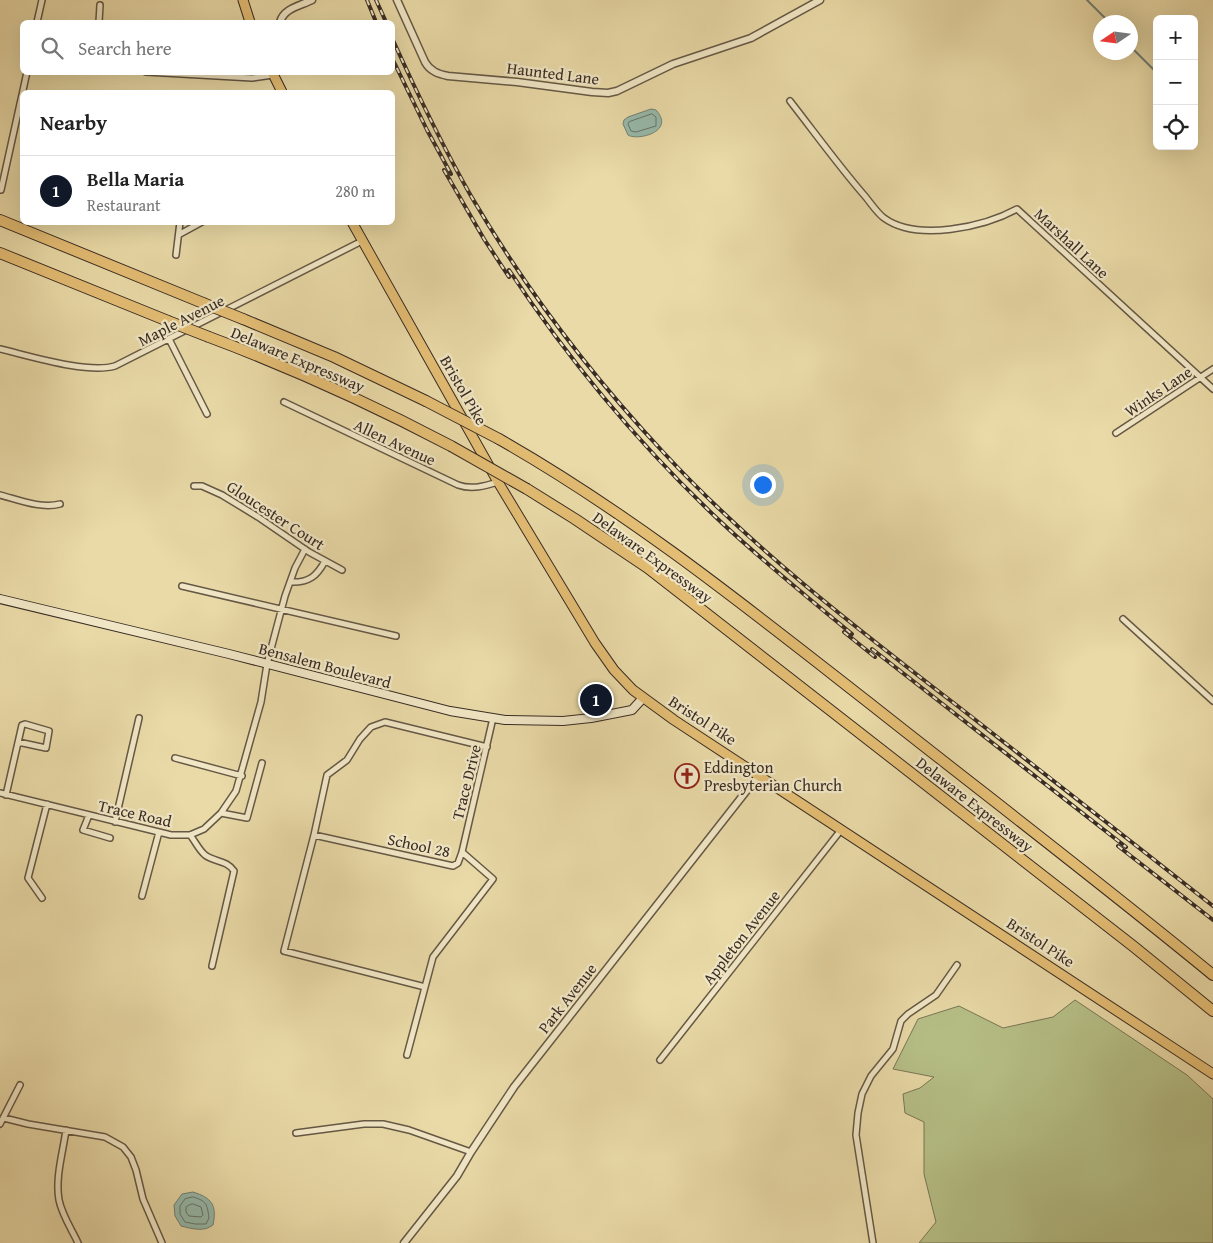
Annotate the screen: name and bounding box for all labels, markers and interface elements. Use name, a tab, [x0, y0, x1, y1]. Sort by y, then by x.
north arrow	[1093, 15, 1138, 60]
map controls	[1153, 15, 1198, 150]
button: +	[1153, 15, 1198, 60]
search box	[20, 20, 395, 75]
icon: search	[38, 34, 66, 62]
text: Search here	[78, 34, 172, 62]
street label: Haunted Lane	[505, 55, 601, 91]
button: −	[1153, 60, 1198, 105]
button: locate	[1153, 105, 1198, 150]
text: Nearby	[40, 107, 107, 138]
text: Bella Maria	[87, 165, 184, 193]
text: 1	[52, 179, 60, 203]
text: 280 m	[335, 179, 375, 203]
text: Restaurant	[87, 193, 161, 217]
street label: Marshall Lane	[1029, 202, 1115, 284]
street label: Maple Avenue	[134, 288, 228, 352]
street label: Delaware Expressway	[227, 320, 369, 398]
street label: Bristol Pike	[434, 351, 494, 429]
street label: Winks Lane	[1119, 360, 1197, 422]
street label: Allen Avenue	[350, 413, 440, 471]
your location	[750, 472, 776, 498]
street label: Gloucester Court	[222, 474, 330, 556]
street label: Delaware Expressway	[588, 505, 718, 609]
street label: Bensalem Boulevard	[256, 636, 394, 694]
pin: 1	[580, 681, 612, 719]
street label: Bristol Pike	[664, 689, 742, 751]
street label: Trace Drive	[445, 742, 487, 822]
street label: Delaware Expressway	[911, 750, 1039, 858]
place label: Eddington Presbyterian Church	[704, 755, 842, 797]
church icon: Eddington Presbyterian Church	[674, 763, 700, 789]
street label: Trace Road	[96, 793, 174, 833]
street label: School 28	[385, 827, 453, 863]
street label: Appleton Avenue	[696, 885, 786, 989]
street label: Bristol Pike	[1002, 911, 1080, 973]
street label: Park Avenue	[532, 958, 602, 1038]

